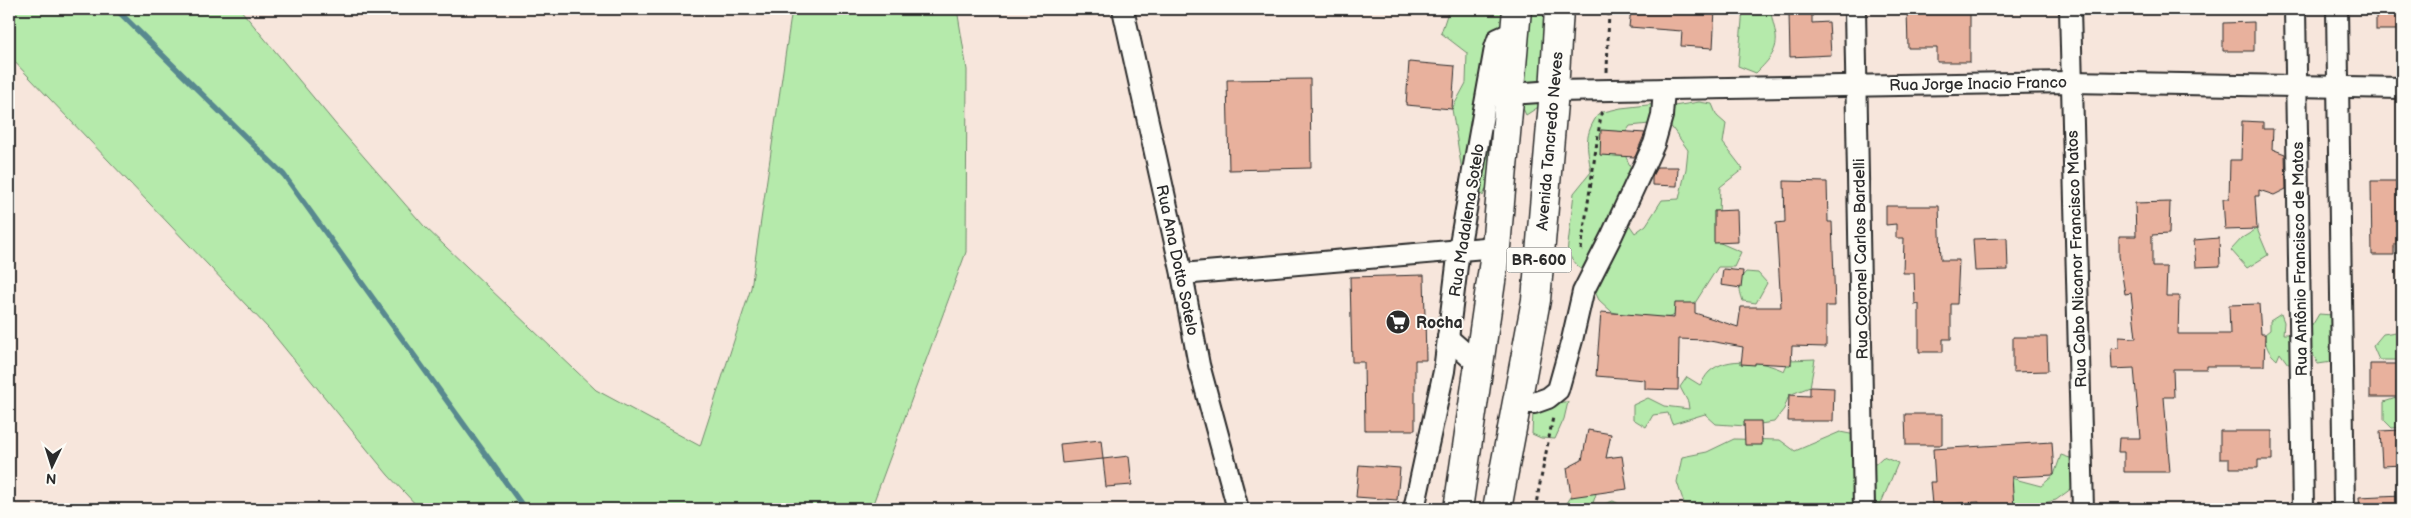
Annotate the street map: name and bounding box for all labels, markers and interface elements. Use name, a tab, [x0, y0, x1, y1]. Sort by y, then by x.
street label: Avenida Tancredo Neves	[1533, 51, 1568, 231]
street label: Rua Jorge Inacio Franco	[1889, 73, 2067, 96]
street label: Rua Cabo Nicanor Francisco Matos	[2064, 130, 2091, 388]
street label: Rua Antônio Francisco de Matos	[2289, 141, 2312, 376]
street label: Rua Madalena Sotelo	[1446, 142, 1489, 298]
street label: Rua Coronel Carlos Bardelli	[1850, 158, 1873, 360]
street label: Rua Ana Dotto Sotelo	[1151, 183, 1202, 337]
road number: BR-600	[1506, 248, 1572, 272]
supermarket icon: Rocha	[1385, 309, 1411, 335]
place label: Rocha	[1416, 314, 1463, 333]
north arrow	[28, 440, 78, 490]
text: N	[45, 470, 57, 487]

